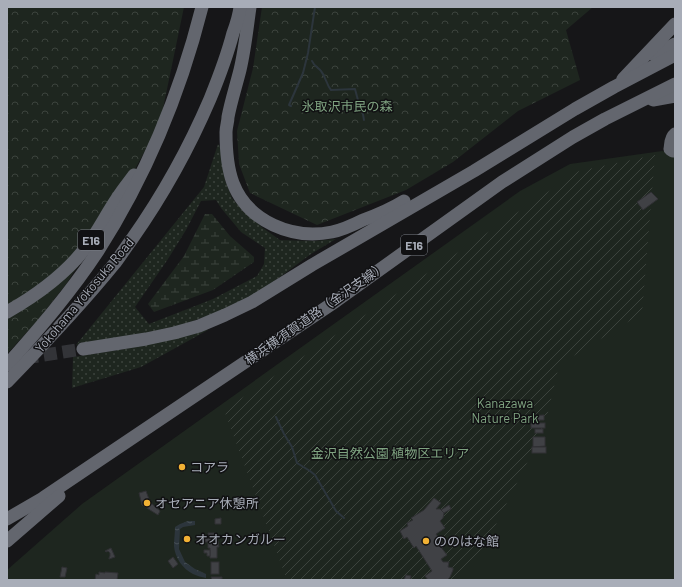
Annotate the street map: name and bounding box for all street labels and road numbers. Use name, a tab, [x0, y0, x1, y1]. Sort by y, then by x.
road number: E16	[78, 230, 104, 250]
street label: Yokohama Yokosuka Road	[31, 234, 137, 356]
road number: E16	[401, 235, 427, 255]
street label: 横浜横須賀道路（金沢支線）	[241, 258, 389, 368]

